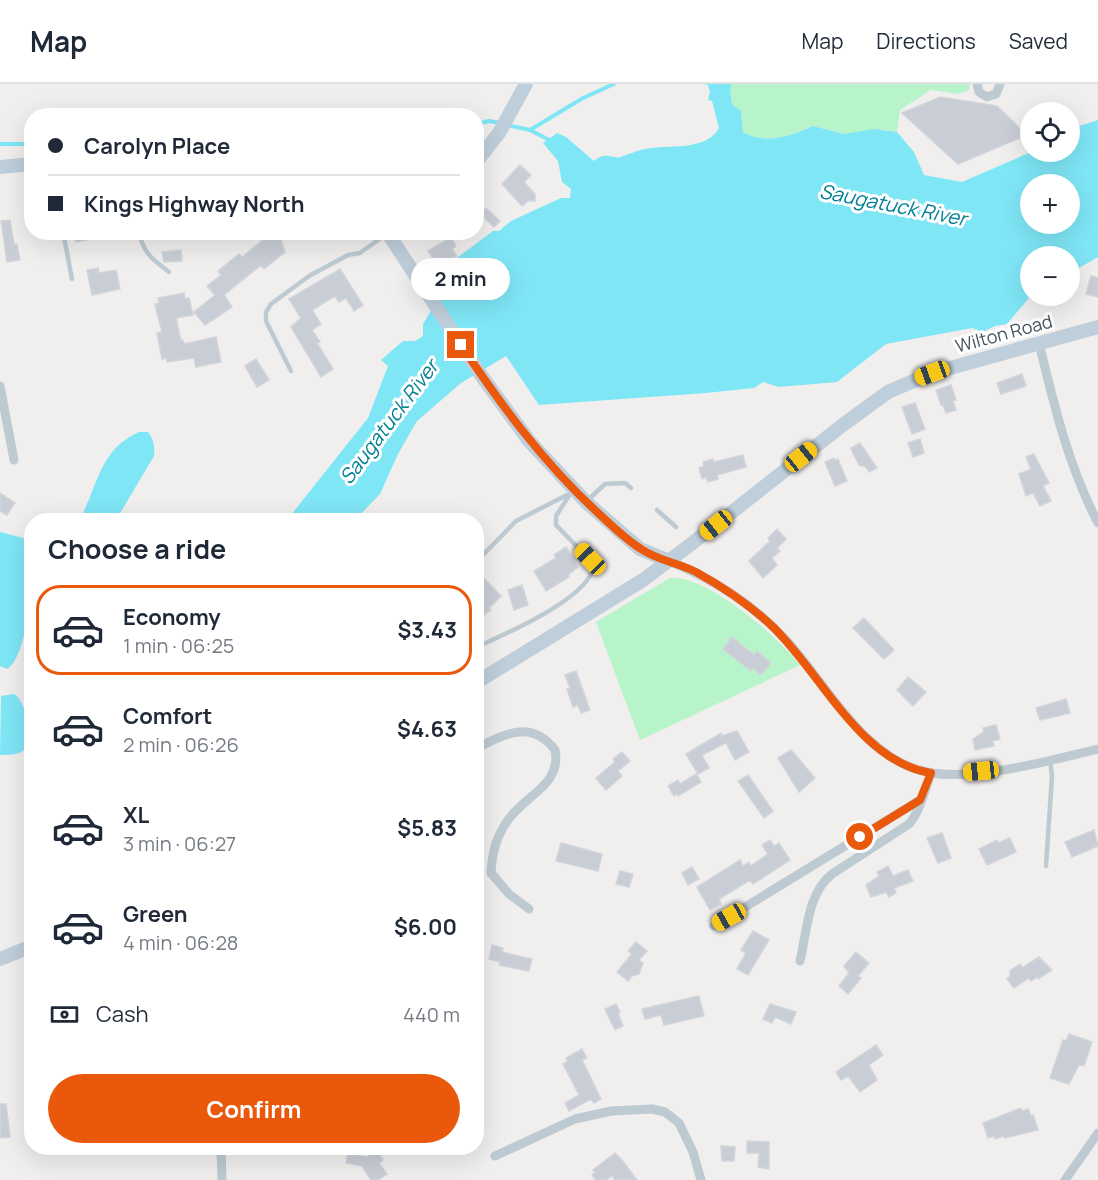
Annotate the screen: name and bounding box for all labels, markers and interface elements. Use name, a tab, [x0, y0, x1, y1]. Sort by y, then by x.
text: Map	[30, 22, 87, 60]
text: Map	[802, 27, 843, 55]
text: Directions	[876, 27, 976, 55]
text: Saved	[1009, 27, 1068, 55]
map controls	[1020, 102, 1080, 306]
button: locate	[1020, 102, 1080, 162]
text: Carolyn Place	[84, 131, 230, 161]
button: +	[1020, 174, 1080, 234]
water label: Saugatuck River	[817, 177, 972, 233]
text: Kings Highway North	[84, 189, 305, 219]
button: −	[1020, 246, 1080, 306]
callout: 2 min	[412, 258, 510, 300]
text: 2 min	[434, 265, 487, 292]
street label: Wilton Road	[953, 309, 1055, 357]
route end	[447, 331, 474, 358]
water label: Saugatuck River	[333, 352, 446, 489]
car	[912, 358, 952, 388]
car	[781, 439, 821, 475]
car	[696, 507, 736, 543]
text: Choose a ride	[48, 530, 226, 567]
car	[571, 540, 609, 578]
text: Economy	[123, 602, 221, 632]
icon: car	[51, 603, 105, 657]
text: $3.43	[398, 615, 457, 645]
text: 1 min · 06:25	[123, 632, 234, 659]
text: Comfort	[123, 701, 212, 731]
icon: car	[51, 702, 105, 756]
text: $4.63	[397, 714, 457, 744]
text: 2 min · 06:26	[123, 731, 239, 758]
car	[962, 760, 1000, 782]
text: XL	[123, 800, 149, 830]
icon: car	[51, 801, 105, 855]
text: $5.83	[397, 813, 457, 843]
route start	[846, 823, 873, 850]
text: 3 min · 06:27	[123, 830, 236, 857]
text: Green	[123, 899, 188, 929]
icon: car	[51, 900, 105, 954]
car	[709, 900, 749, 934]
text: $6.00	[394, 912, 457, 942]
text: 4 min · 06:28	[123, 929, 238, 956]
icon: cash	[48, 998, 81, 1031]
text: Cash	[96, 999, 149, 1029]
text: 440 m	[403, 1001, 460, 1028]
button: Confirm	[48, 1074, 460, 1143]

